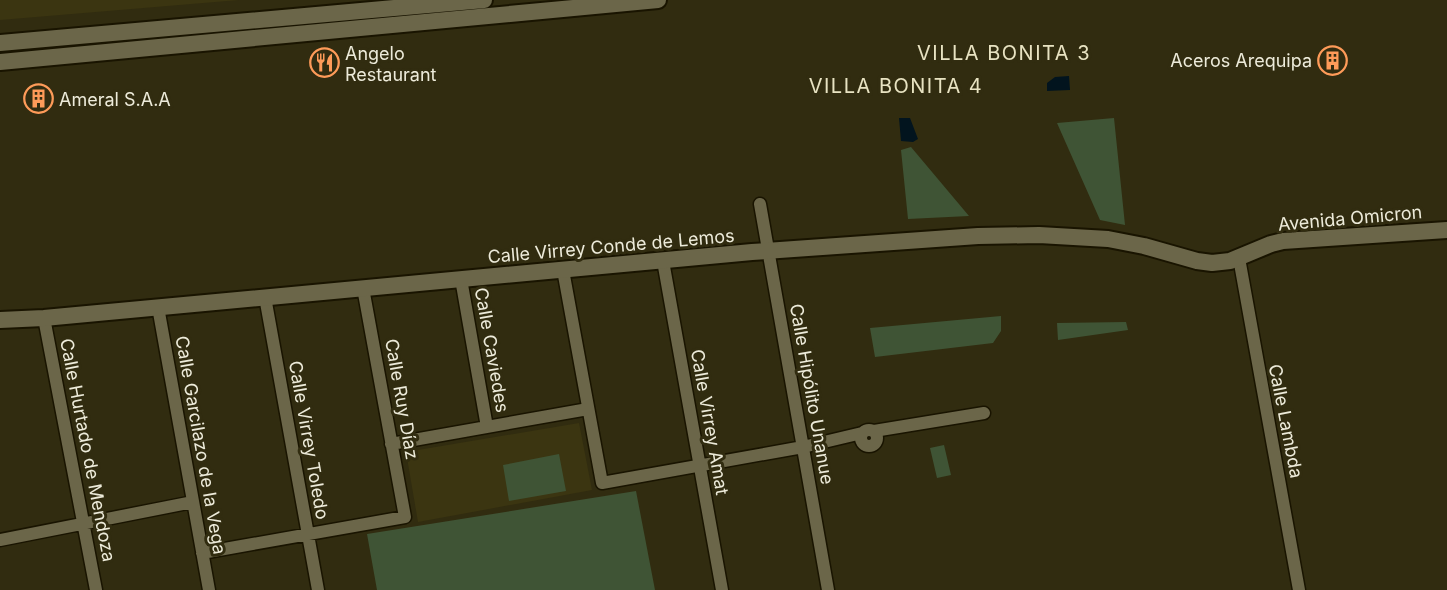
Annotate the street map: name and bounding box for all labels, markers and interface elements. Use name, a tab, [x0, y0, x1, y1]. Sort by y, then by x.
district label: VILLA BONITA 3	[917, 41, 1091, 65]
place label: Angelo Restaurant	[345, 43, 437, 85]
building icon: Aceros Arequipa	[1317, 44, 1349, 76]
restaurant icon: Angelo Restaurant	[308, 47, 340, 79]
place label: Aceros Arequipa	[1170, 50, 1312, 71]
district label: VILLA BONITA 4	[809, 74, 983, 98]
building icon: Ameral S.A.A	[22, 83, 54, 115]
place label: Ameral S.A.A	[59, 89, 171, 110]
street label: Avenida Omicron	[1277, 201, 1423, 235]
street label: Calle Virrey Conde de Lemos	[487, 225, 735, 267]
street label: Calle Caviedes	[471, 286, 513, 414]
street label: Calle Hipólito Unanue	[786, 302, 838, 486]
street label: Calle Garcilazo de la Vega	[171, 334, 231, 556]
street label: Calle Hurtado de Mendoza	[56, 337, 120, 563]
street label: Calle Ruy Díaz	[381, 337, 423, 461]
street label: Calle Virrey Amat	[687, 348, 733, 496]
street label: Calle Virrey Toledo	[285, 359, 333, 521]
street label: Calle Lambda	[1265, 362, 1307, 480]

